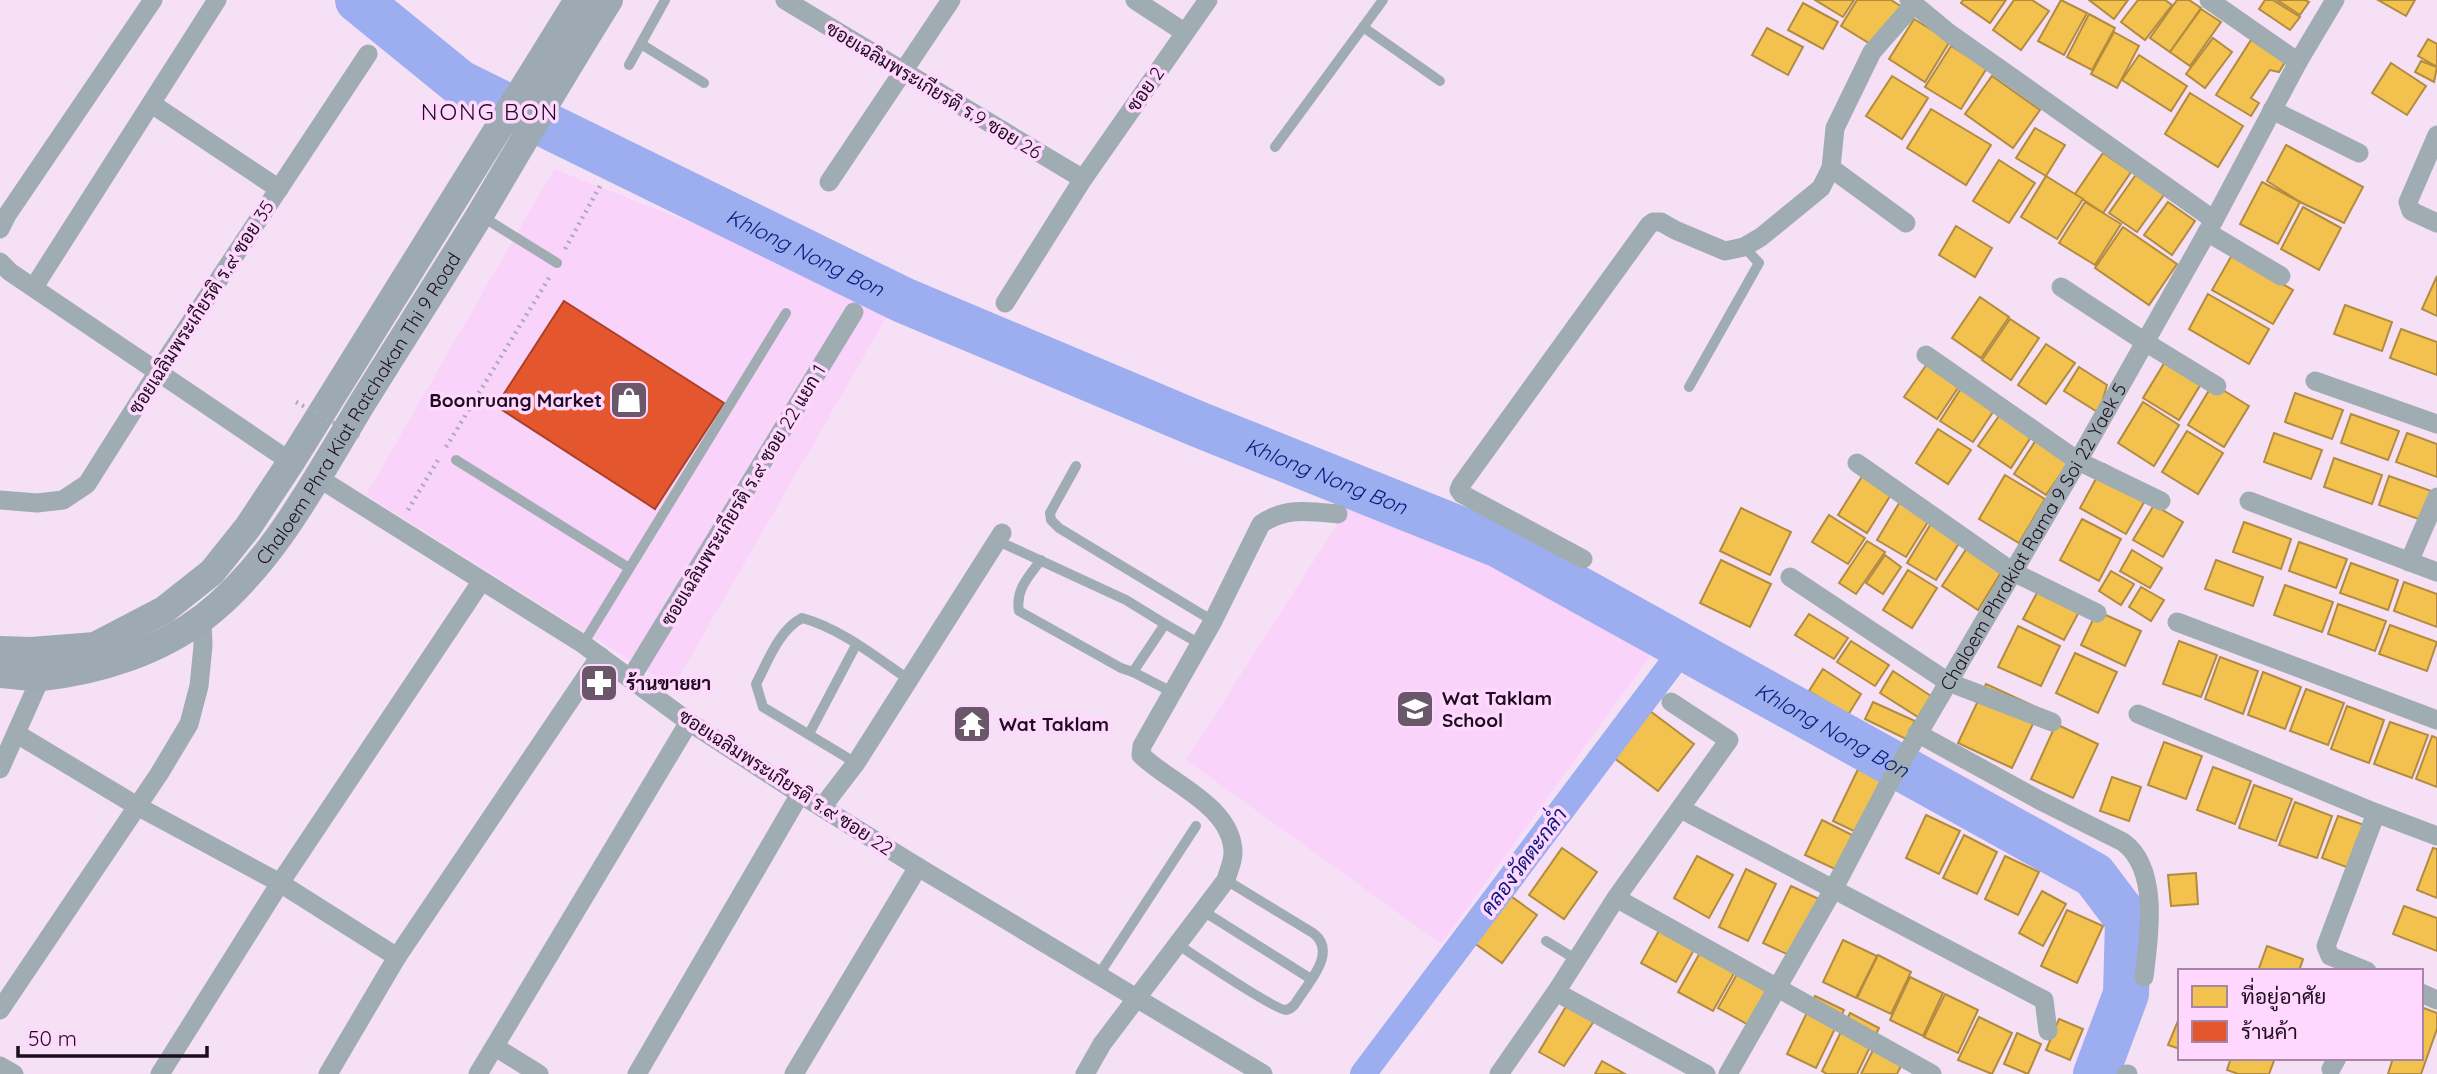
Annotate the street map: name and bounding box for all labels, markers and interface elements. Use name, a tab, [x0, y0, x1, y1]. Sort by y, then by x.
street label: ซอยเฉลิมพระเกียรติ ร.9 ซอย 26	[822, 16, 1046, 164]
street label: ซอย 2	[1121, 62, 1169, 116]
district label: NONG BON	[421, 97, 559, 126]
street label: ซอยเฉลิมพระเกียรติ ร.๙ ซอย 35	[123, 196, 279, 418]
water label: Khlong Nong Bon	[722, 203, 889, 302]
street label: Chaloem Phra Kiat Ratchakan Thi 9 Road	[250, 248, 466, 569]
street label: ซอยเฉลิมพระเกียรติ ร.๙ ซอย 22 แยก 1	[655, 360, 831, 630]
shop icon: Boonruang Market	[608, 379, 650, 421]
street label: Chaloem Phrakiat Rama 9 Soi 22 Yaek 5	[1934, 379, 2132, 695]
place label: Boonruang Market	[429, 388, 602, 412]
water label: Khlong Nong Bon	[1242, 432, 1412, 520]
pharmacy icon: ร้านขายยา	[578, 662, 620, 704]
place label: ร้านขายยา	[626, 671, 711, 695]
water label: Khlong Nong Bon	[1751, 677, 1914, 783]
place label: Wat Taklam School	[1442, 686, 1552, 732]
school or university icon: Wat Taklam School	[1394, 688, 1436, 730]
temple icon: Wat Taklam	[951, 703, 993, 745]
street label: ซอยเฉลิมพระเกียรติ ร.๙ ซอย 22	[674, 704, 898, 860]
place label: Wat Taklam	[999, 712, 1109, 736]
water label: คลองวัดตะกล่ำ	[1472, 800, 1572, 920]
legend	[2178, 969, 2423, 1060]
text: ที่อยู่อาศัย	[2241, 977, 2326, 1012]
scale bar	[18, 1014, 206, 1058]
text: ร้านค้า	[2241, 1018, 2298, 1044]
text: 50 m	[28, 1025, 77, 1051]

